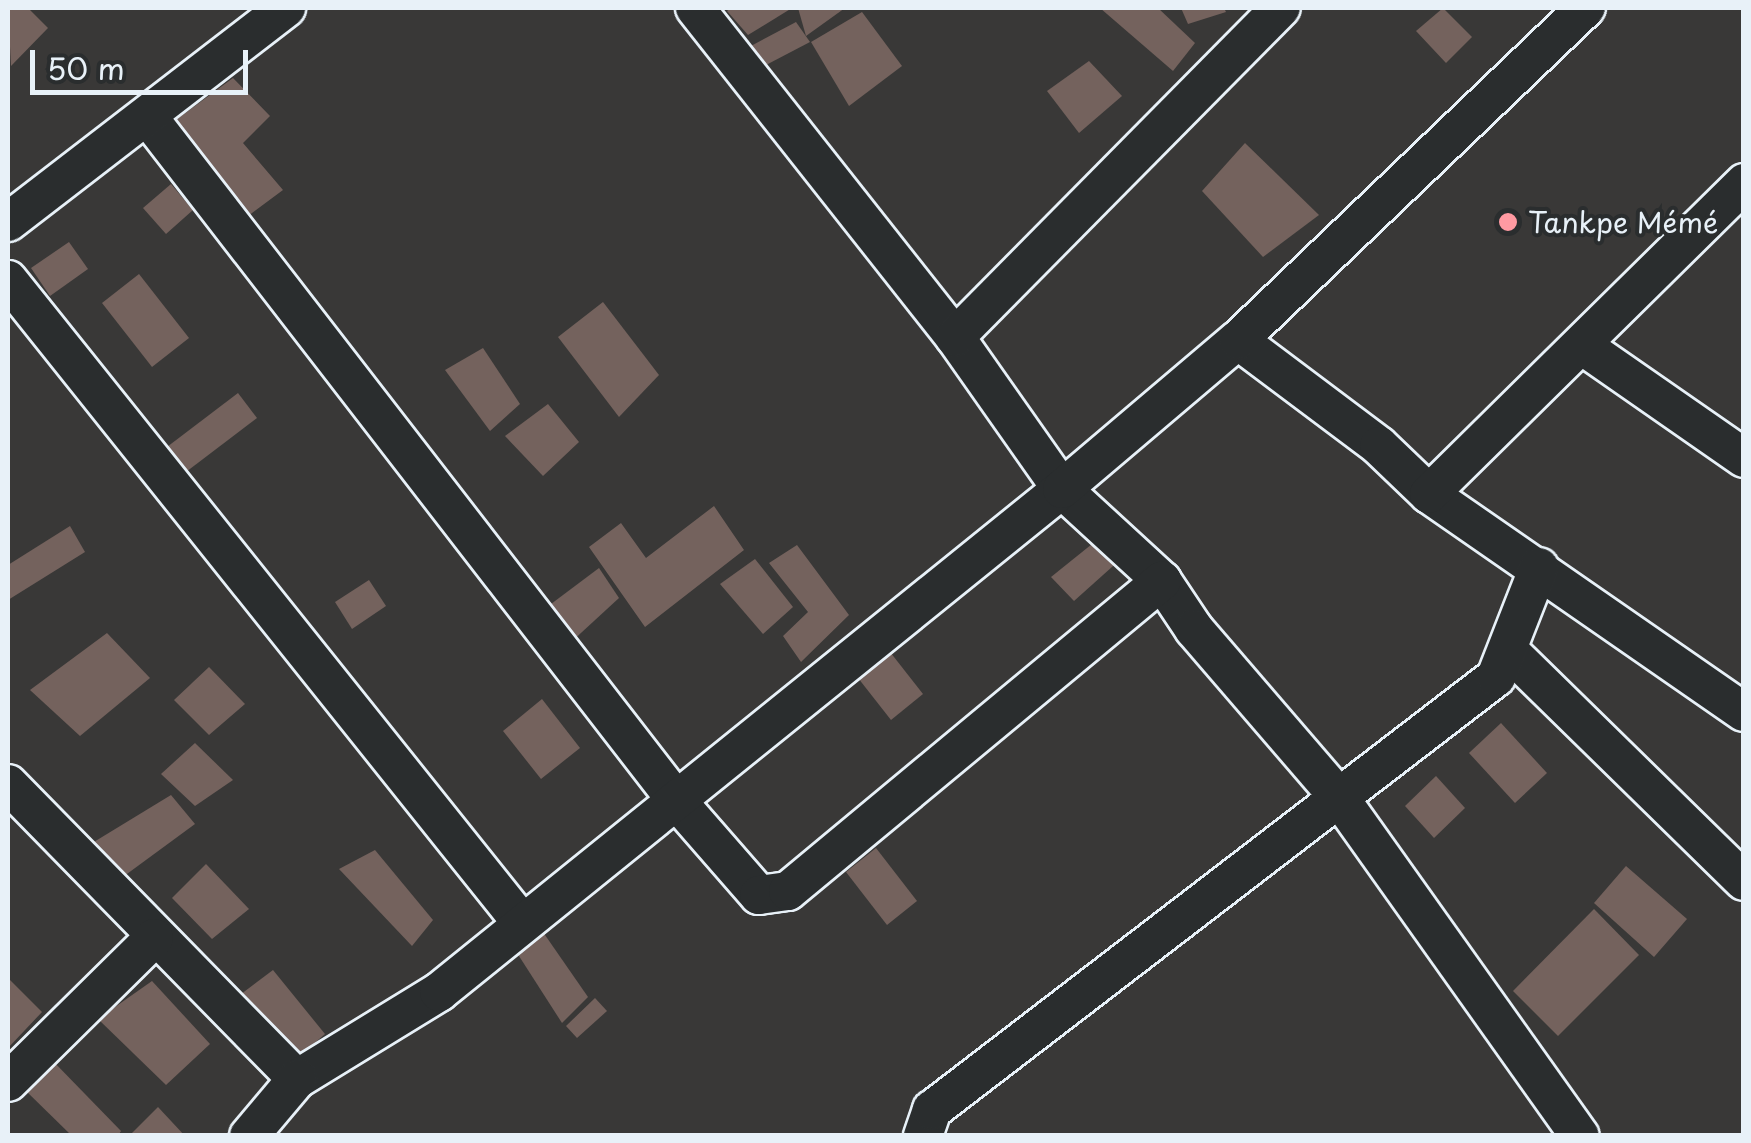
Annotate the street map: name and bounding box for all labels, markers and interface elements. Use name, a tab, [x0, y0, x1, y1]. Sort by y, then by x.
scale bar	[35, 30, 252, 92]
text: 50 m	[47, 45, 125, 90]
place label: Tankpe Mémé	[1528, 205, 1717, 239]
marker: Tankpe Mémé	[1497, 211, 1519, 233]

